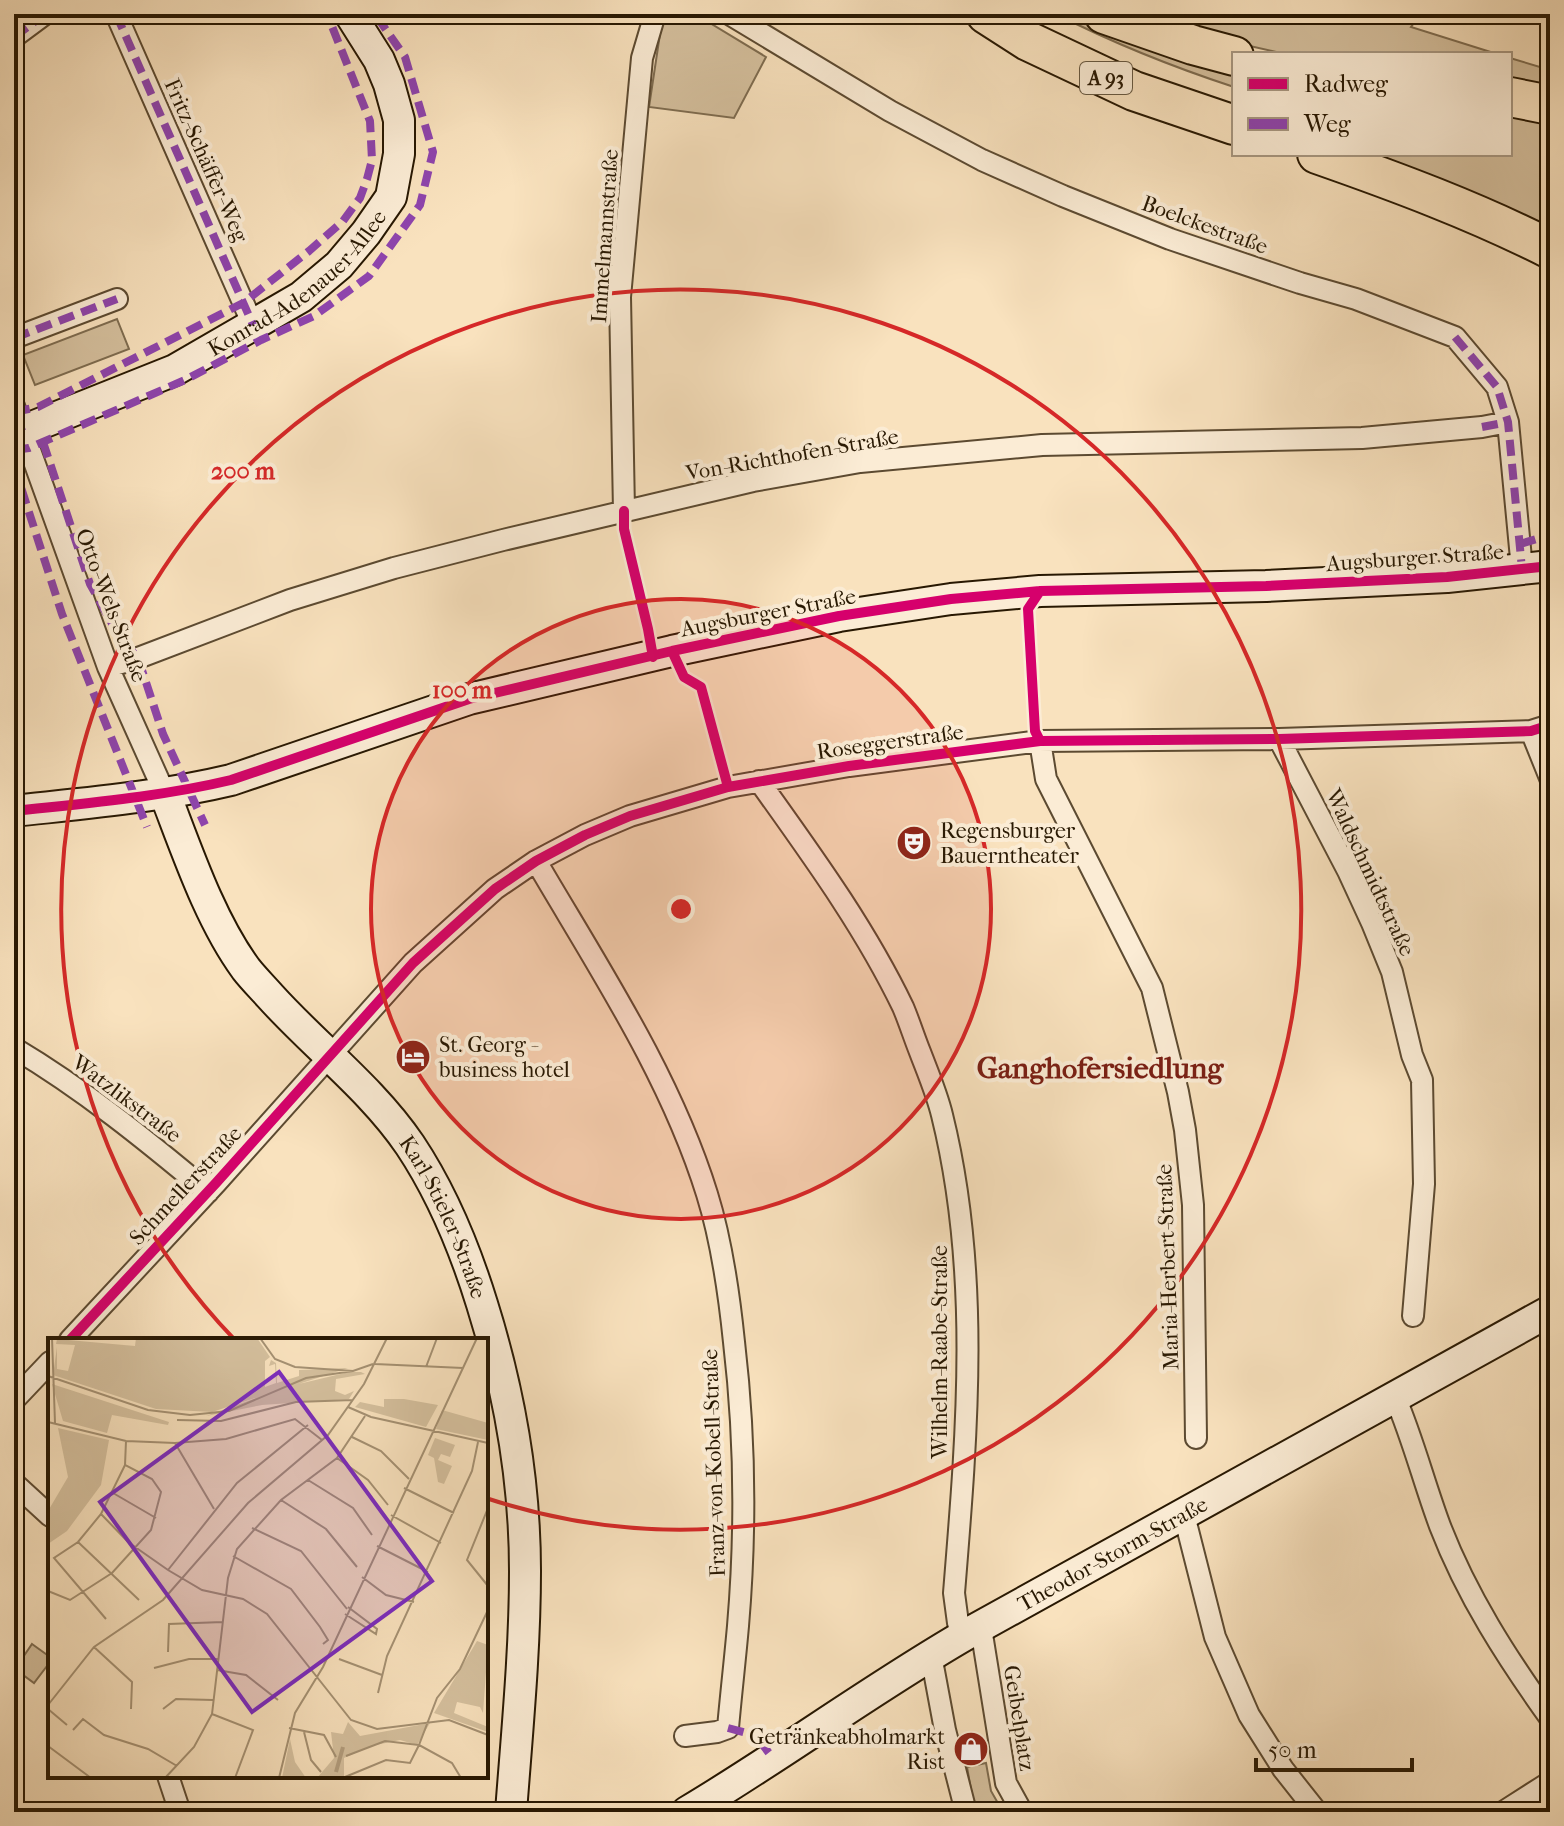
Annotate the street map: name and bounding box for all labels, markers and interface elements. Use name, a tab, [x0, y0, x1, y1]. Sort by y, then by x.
legend	[1232, 52, 1512, 156]
road number: A 93	[1080, 62, 1132, 94]
text: Radweg	[1304, 70, 1389, 98]
street label: Fritz-Schäffer-Weg	[158, 75, 254, 246]
text: Weg	[1303, 110, 1352, 138]
street label: Immelmannstraße	[586, 148, 624, 324]
street label: Boelckestraße	[1138, 190, 1271, 260]
street label: Konrad-Adenauer-Allee	[203, 205, 392, 362]
street label: Von-Richthofen-Straße	[683, 423, 901, 487]
text: 200 m	[211, 457, 276, 485]
street label: Otto-Wels-Straße	[70, 525, 152, 686]
street label: Augsburger Straße	[1324, 539, 1505, 577]
street label: Augsburger Straße	[677, 583, 858, 643]
text: 100 m	[432, 676, 493, 704]
street label: Roseggerstraße	[815, 719, 965, 765]
street label: Waldschmidtstraße	[1320, 784, 1420, 960]
place label: Regensburger Bauerntheater	[940, 818, 1079, 869]
theatre icon: Regensburger Bauerntheater	[895, 824, 933, 862]
centre of rings	[667, 895, 695, 923]
place label: St. Georg - business hotel	[438, 1032, 570, 1083]
hotel icon: St. Georg - business hotel	[394, 1038, 432, 1076]
street label: Watzlikstraße	[66, 1049, 186, 1148]
district label: Ganghofersiedlung	[977, 1051, 1224, 1086]
street label: Schmellerstraße	[124, 1121, 247, 1251]
street label: Karl-Stieler-Straße	[393, 1131, 491, 1302]
street label: Maria-Herbert-Straße	[1151, 1163, 1185, 1371]
street label: Wilhelm-Raabe-Straße	[927, 1245, 953, 1460]
inset map	[48, 1338, 488, 1778]
street label: Franz-von-Kobell-Straße	[697, 1348, 731, 1577]
street label: Theodor-Storm-Straße	[1013, 1491, 1212, 1617]
street label: Geibelplatz	[998, 1663, 1040, 1773]
scale bar	[1256, 1722, 1412, 1772]
place label: Getränkeabholmarkt Rist	[749, 1724, 945, 1775]
shop icon: Getränkeabholmarkt Rist	[952, 1730, 990, 1768]
text: 50 m	[1268, 1736, 1317, 1764]

